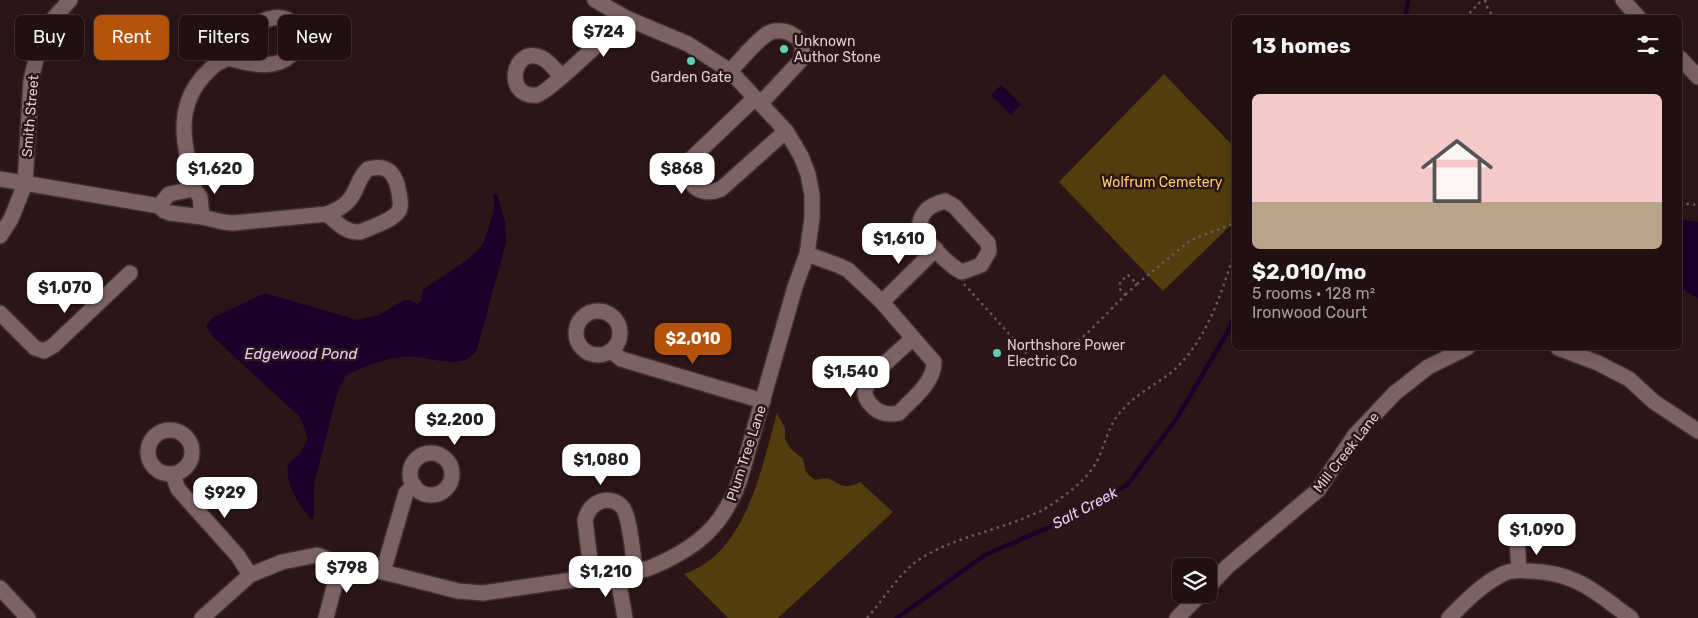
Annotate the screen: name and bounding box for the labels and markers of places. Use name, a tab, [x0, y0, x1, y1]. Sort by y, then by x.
pin: $724	[574, 15, 634, 58]
place label: Unknown Author Stone	[794, 33, 881, 66]
marker: Unknown Author Stone	[778, 43, 790, 55]
marker: Garden Gate	[685, 55, 697, 67]
place label: Garden Gate	[650, 69, 732, 86]
pin: $1,620	[174, 152, 256, 195]
pin: $868	[652, 152, 712, 195]
pin: $1,610	[858, 222, 940, 265]
pin: $1,070	[24, 272, 106, 314]
pin: $2,010	[652, 322, 734, 365]
place label: Northshore Power Electric Co	[1007, 337, 1126, 370]
marker: Northshore Power Electric Co	[991, 347, 1003, 359]
pin: $1,540	[810, 356, 892, 398]
pin: $2,200	[414, 404, 496, 446]
pin: $1,080	[560, 444, 642, 486]
pin: $929	[195, 476, 255, 519]
pin: $1,090	[1496, 514, 1578, 556]
pin: $798	[317, 552, 377, 594]
pin: $1,210	[565, 556, 647, 598]

